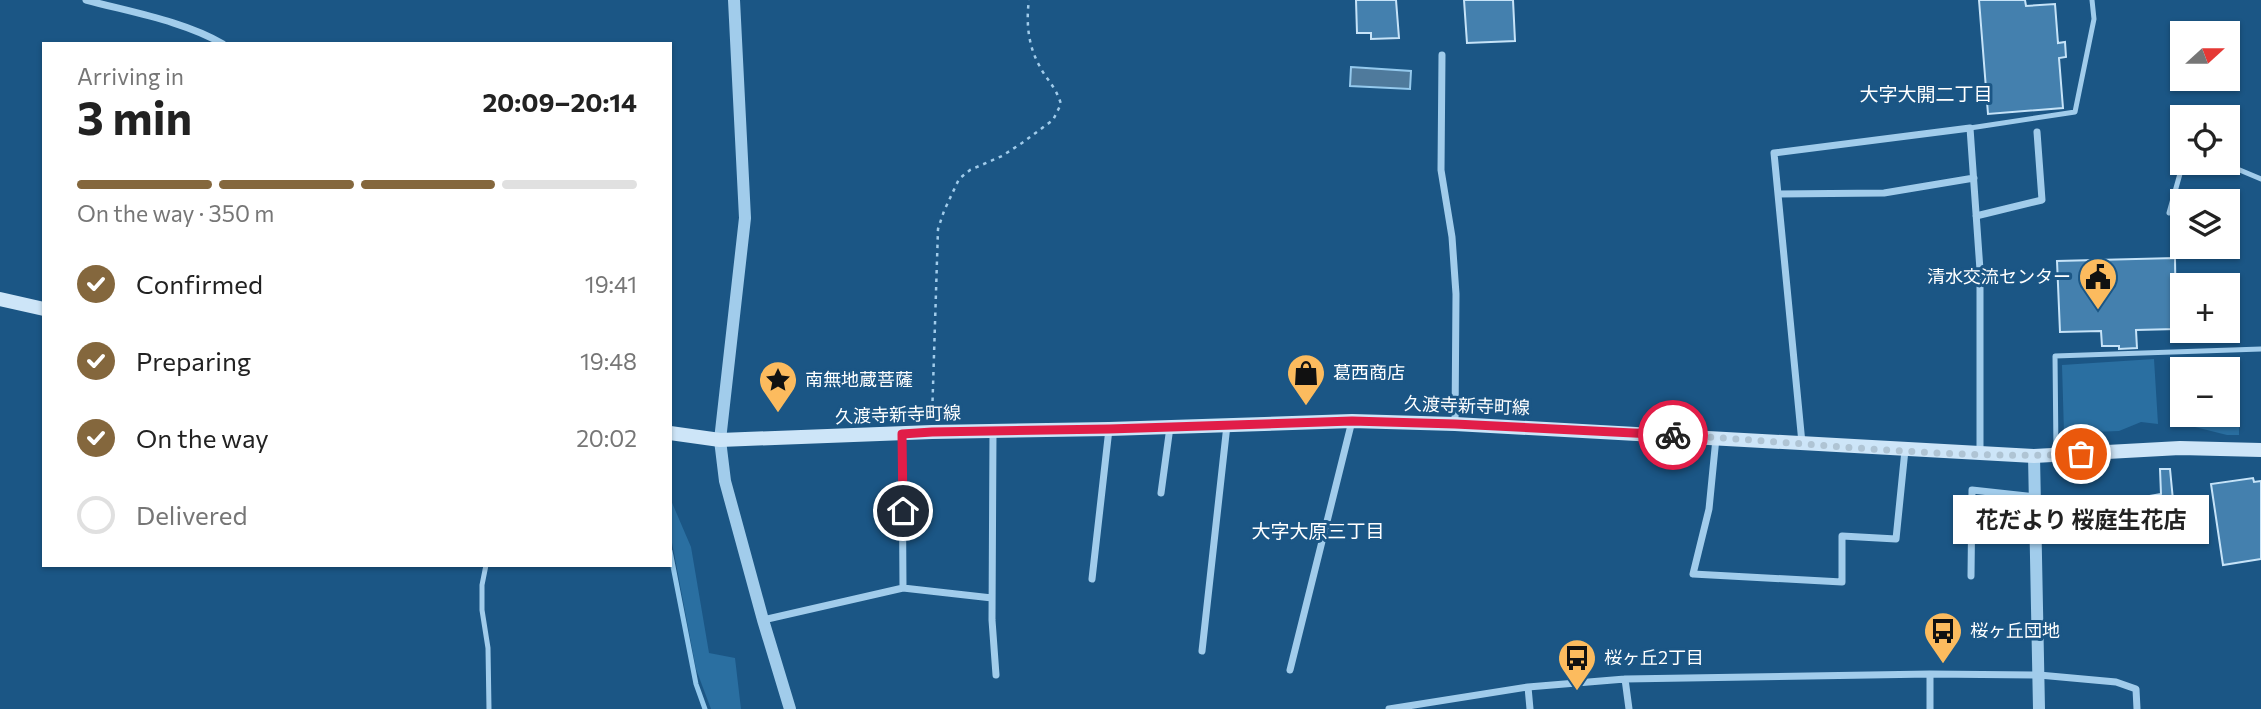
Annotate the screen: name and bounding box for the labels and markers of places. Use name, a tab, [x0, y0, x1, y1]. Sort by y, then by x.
public building icon: 清水交流センター	[2077, 256, 2119, 311]
place label: 清水交流センター	[1927, 265, 2071, 287]
shop icon: 葛西商店	[1285, 352, 1327, 407]
place icon: 南無地蔵菩薩	[757, 359, 799, 414]
place label: 葛西商店	[1333, 361, 1405, 383]
place label: 南無地蔵菩薩	[805, 368, 913, 390]
pin	[2051, 424, 2111, 484]
pin	[873, 481, 933, 541]
callout: 花だより 桜庭生花店	[1953, 496, 2209, 545]
bus stop icon: 桜ヶ丘団地	[1922, 610, 1964, 665]
place label: 桜ヶ丘団地	[1970, 619, 2060, 641]
bus stop icon: 桜ヶ丘2丁目	[1556, 637, 1598, 692]
place label: 桜ヶ丘2丁目	[1604, 646, 1704, 668]

